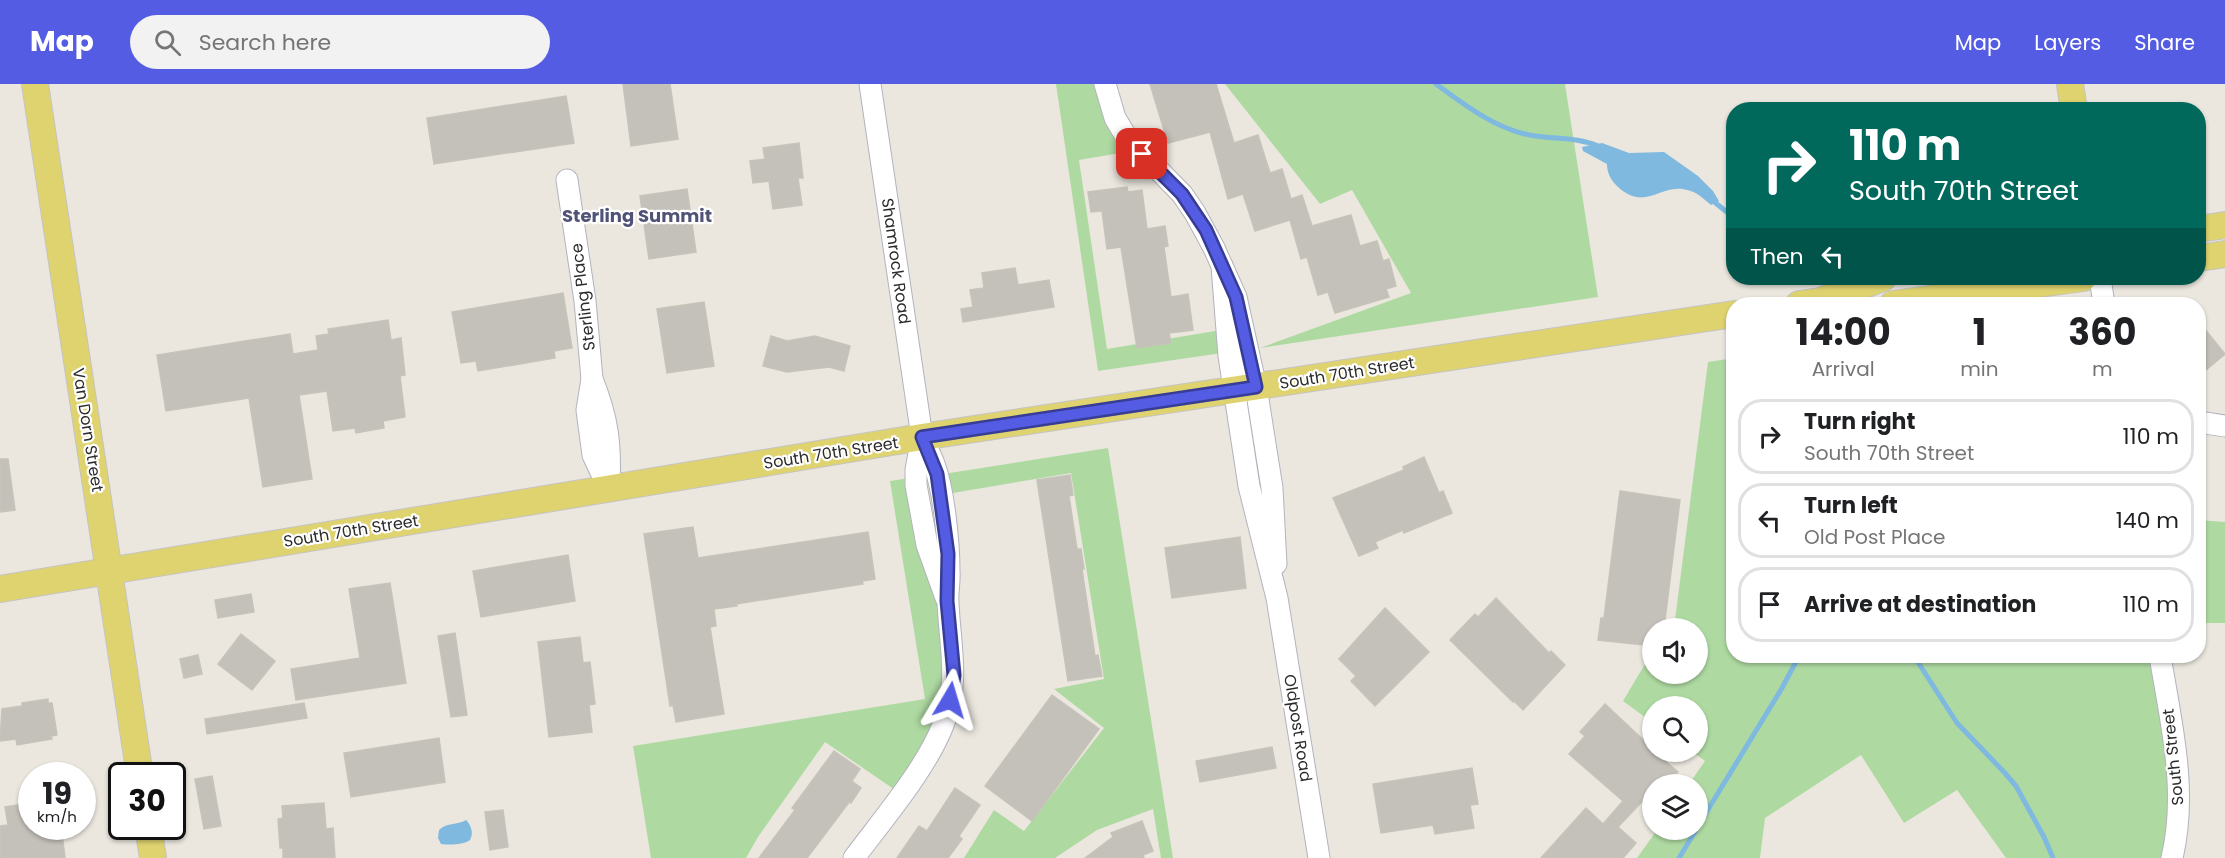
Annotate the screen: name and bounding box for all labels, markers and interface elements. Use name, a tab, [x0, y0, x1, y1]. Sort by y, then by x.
search box	[130, 15, 550, 69]
text: Map	[30, 22, 94, 61]
icon: search	[151, 26, 184, 59]
text: Search here	[199, 27, 331, 58]
text: Map	[1955, 28, 2001, 57]
text: Layers	[2034, 28, 2101, 57]
text: Share	[2134, 28, 2195, 57]
text: 110 m	[1849, 116, 1961, 175]
icon: right	[1750, 126, 1828, 204]
pin	[1116, 128, 1167, 179]
icon: arrive	[1125, 137, 1158, 170]
text: South 70th Street	[1849, 172, 2079, 209]
street label: Shamrock Road	[876, 197, 916, 325]
district label: Sterling Summit	[562, 203, 712, 228]
icon: left	[1816, 240, 1849, 273]
text: Then	[1750, 241, 1804, 272]
street label: Sterling Place	[565, 242, 601, 352]
text: 14:00	[1796, 307, 1891, 358]
text: 1	[1973, 307, 1986, 358]
text: 360	[2068, 307, 2136, 358]
street label: South 70th Street	[1278, 351, 1416, 395]
text: Arrival	[1812, 355, 1875, 383]
text: min	[1960, 355, 1999, 383]
text: m	[2092, 355, 2113, 383]
street label: Van Dorn Street	[67, 366, 109, 494]
text: Turn right	[1804, 406, 1915, 437]
icon: right	[1753, 420, 1786, 453]
text: 110 m	[2123, 421, 2179, 452]
street label: South 70th Street	[762, 431, 900, 475]
text: South 70th Street	[1804, 439, 1974, 467]
text: Turn left	[1804, 490, 1898, 521]
icon: left	[1753, 504, 1786, 537]
text: 140 m	[2116, 505, 2179, 536]
street label: South 70th Street	[282, 509, 420, 553]
text: Old Post Place	[1804, 523, 1946, 551]
icon: arrive	[1753, 588, 1786, 621]
text: Arrive at destination	[1804, 589, 2036, 620]
text: 110 m	[2123, 589, 2179, 620]
map controls	[1642, 618, 1708, 840]
button: sound	[1642, 618, 1708, 684]
position arrow	[918, 668, 982, 732]
street label: Oldpost Road	[1278, 673, 1318, 783]
button: search	[1642, 696, 1708, 762]
street label: South Street	[2156, 707, 2190, 806]
speed limit sign: 30	[108, 762, 186, 840]
text: 19	[42, 772, 72, 815]
button: layers	[1642, 774, 1708, 840]
text: km/h	[37, 806, 77, 827]

